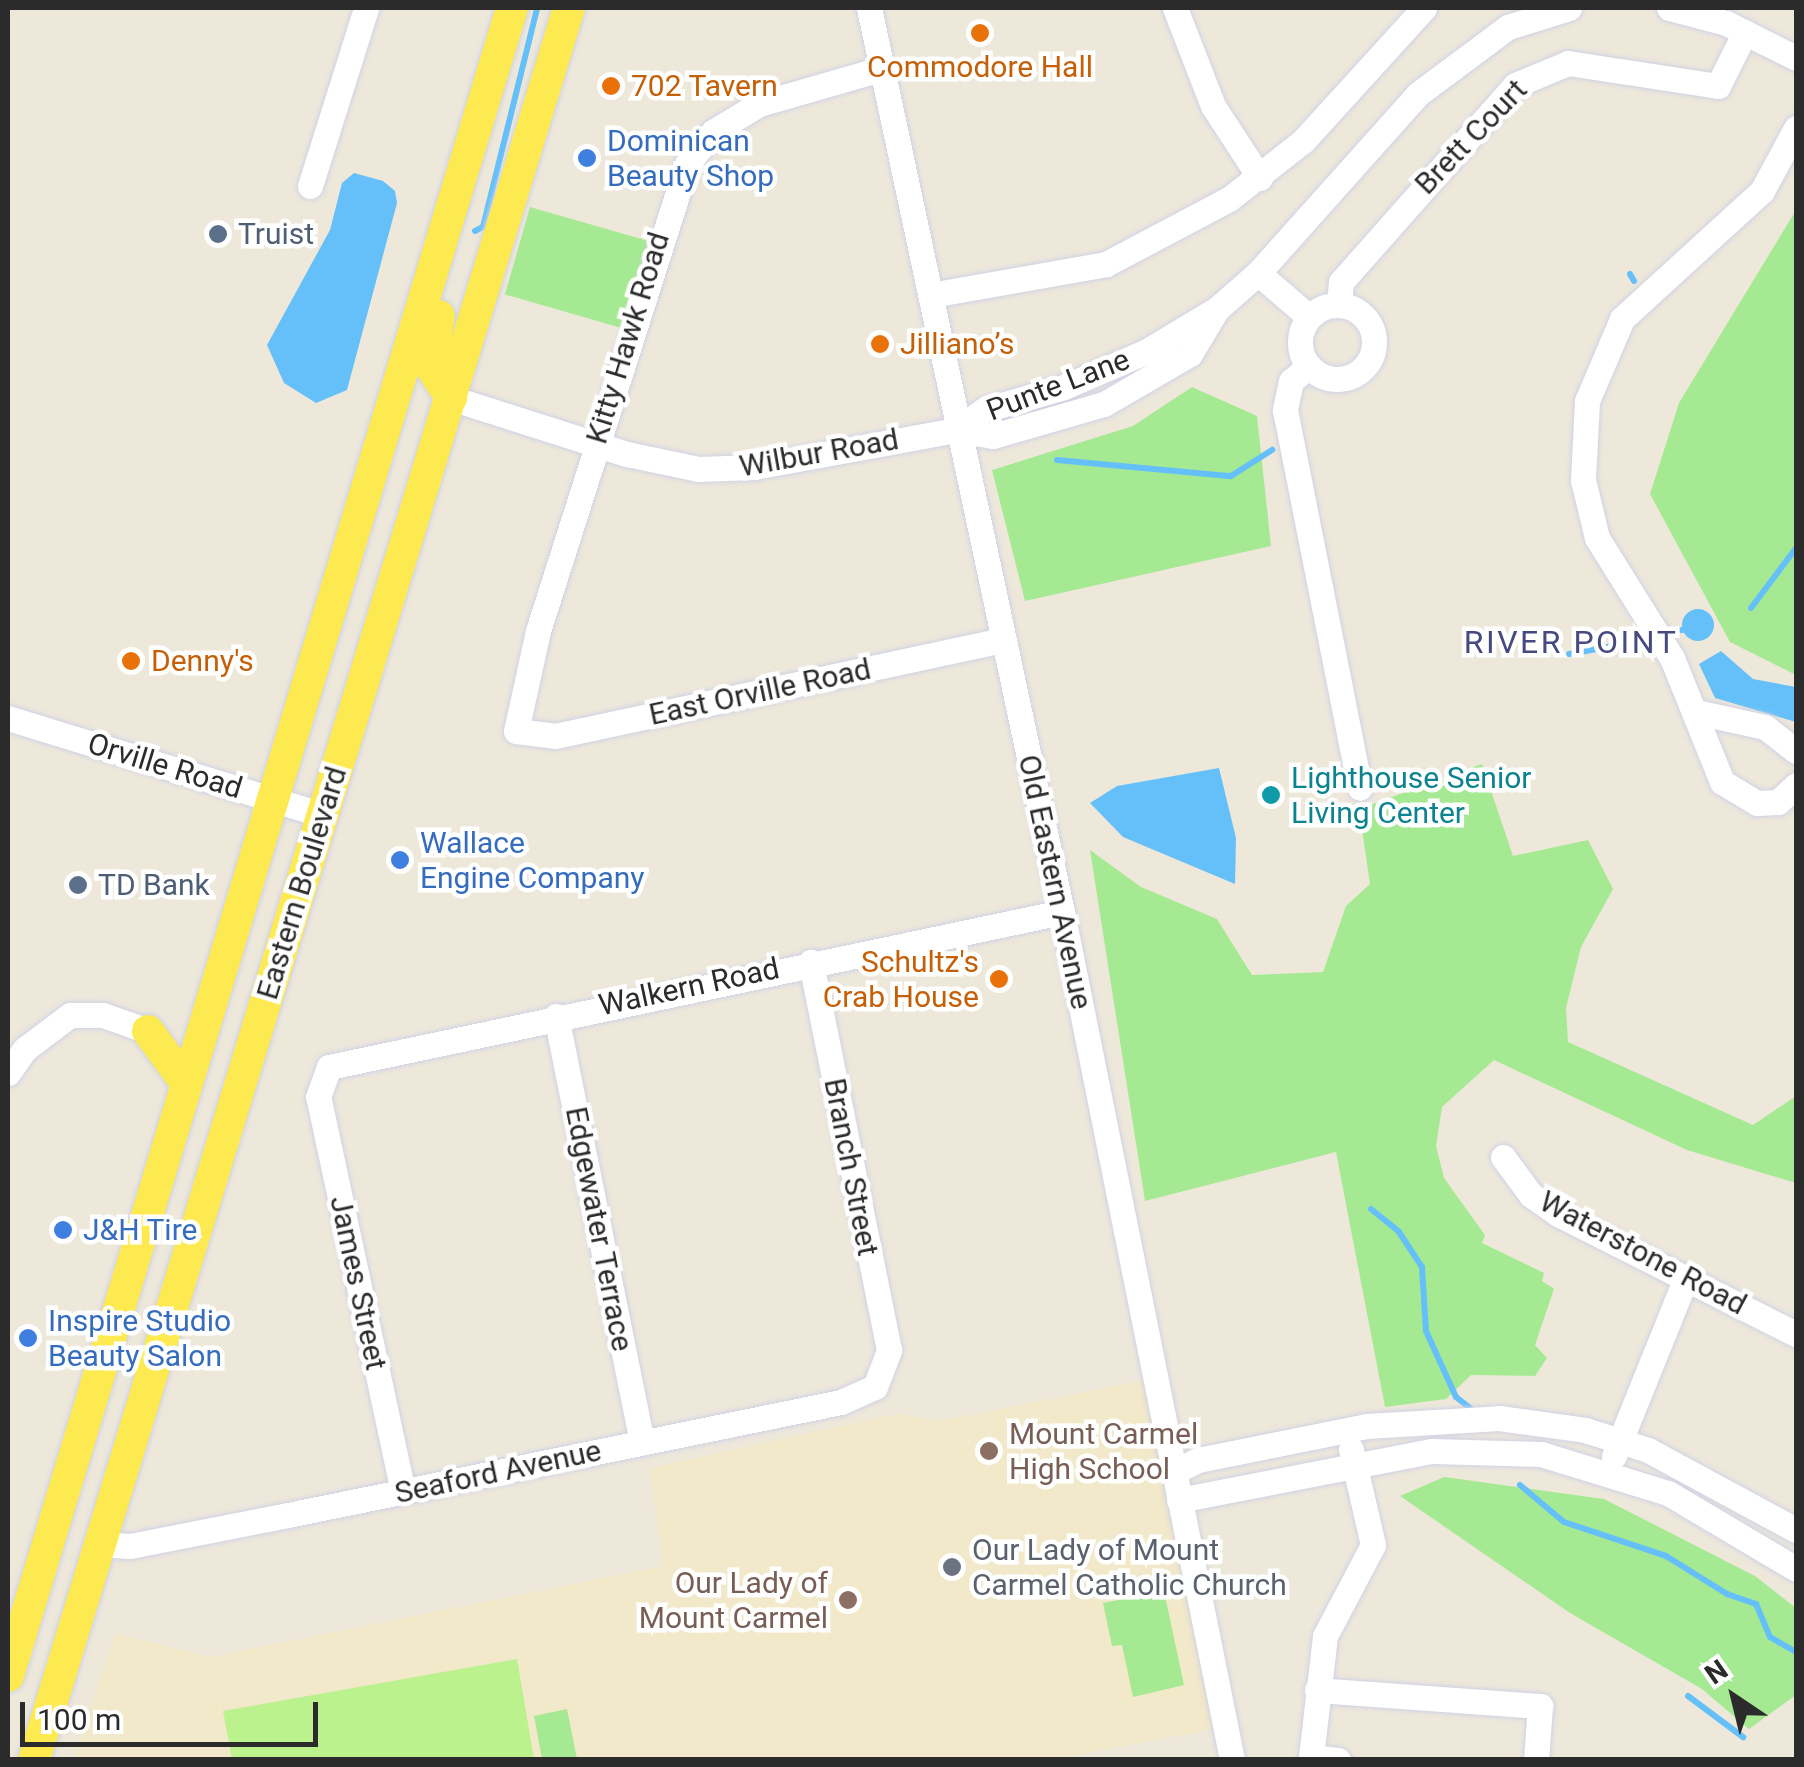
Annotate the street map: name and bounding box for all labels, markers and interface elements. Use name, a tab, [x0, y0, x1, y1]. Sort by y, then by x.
marker: Commodore Hall	[969, 22, 991, 44]
place label: Commodore Hall	[867, 49, 1093, 85]
place label: 702 Tavern	[631, 68, 778, 104]
street label: Brett Court	[1408, 72, 1534, 202]
marker: 702 Tavern	[600, 75, 622, 97]
place label: Dominican Beauty Shop	[607, 123, 774, 194]
marker: Dominican Beauty Shop	[576, 147, 598, 169]
place label: Truist	[238, 216, 314, 252]
marker: Truist	[207, 223, 229, 245]
street label: Kitty Hawk Road	[579, 228, 677, 448]
place label: Jilliano’s	[900, 326, 1014, 362]
marker: Jilliano’s	[869, 333, 891, 355]
street label: Punte Lane	[981, 341, 1135, 429]
street label: Wilbur Road	[737, 421, 901, 485]
district label: RIVER POINT	[1464, 623, 1678, 661]
place label: Denny's	[151, 643, 254, 679]
marker: Denny's	[120, 650, 142, 672]
street label: East Orville Road	[646, 651, 874, 733]
street label: Orville Road	[83, 725, 247, 807]
street label: Old Eastern Avenue	[1010, 752, 1100, 1012]
place label: Lighthouse Senior Living Center	[1291, 760, 1531, 830]
street label: Eastern Boulevard	[249, 762, 355, 1004]
marker: Lighthouse Senior Living Center	[1260, 784, 1282, 806]
place label: Wallace Engine Company	[420, 825, 645, 896]
marker: Wallace Engine Company	[389, 849, 411, 871]
place label: TD Bank	[98, 867, 210, 903]
marker: TD Bank	[67, 874, 89, 896]
place label: Schultz's Crab House	[823, 944, 979, 1014]
street label: Walkern Road	[595, 950, 783, 1024]
marker: Schultz's Crab House	[988, 968, 1010, 990]
street label: Branch Street	[816, 1075, 886, 1259]
street label: Edgewater Terrace	[558, 1104, 640, 1354]
street label: Waterstone Road	[1533, 1183, 1753, 1323]
street label: James Street	[322, 1193, 394, 1373]
place label: J&H Tire	[83, 1212, 198, 1248]
marker: J&H Tire	[52, 1219, 74, 1241]
place label: Inspire Studio Beauty Salon	[48, 1303, 231, 1374]
marker: Inspire Studio Beauty Salon	[17, 1327, 39, 1349]
place label: Mount Carmel High School	[1009, 1416, 1198, 1486]
street label: Seaford Avenue	[392, 1433, 604, 1511]
marker: Mount Carmel High School	[978, 1440, 1000, 1462]
place label: Our Lady of Mount Carmel Catholic Church	[972, 1532, 1287, 1602]
marker: Our Lady of Mount Carmel Catholic Church	[941, 1556, 963, 1578]
place label: Our Lady of Mount Carmel	[639, 1565, 828, 1636]
marker: Our Lady of Mount Carmel	[837, 1589, 859, 1611]
north arrow	[1684, 1647, 1784, 1747]
text: N	[1699, 1653, 1734, 1691]
scale bar	[25, 1682, 322, 1744]
text: 100 m	[37, 1702, 121, 1737]

